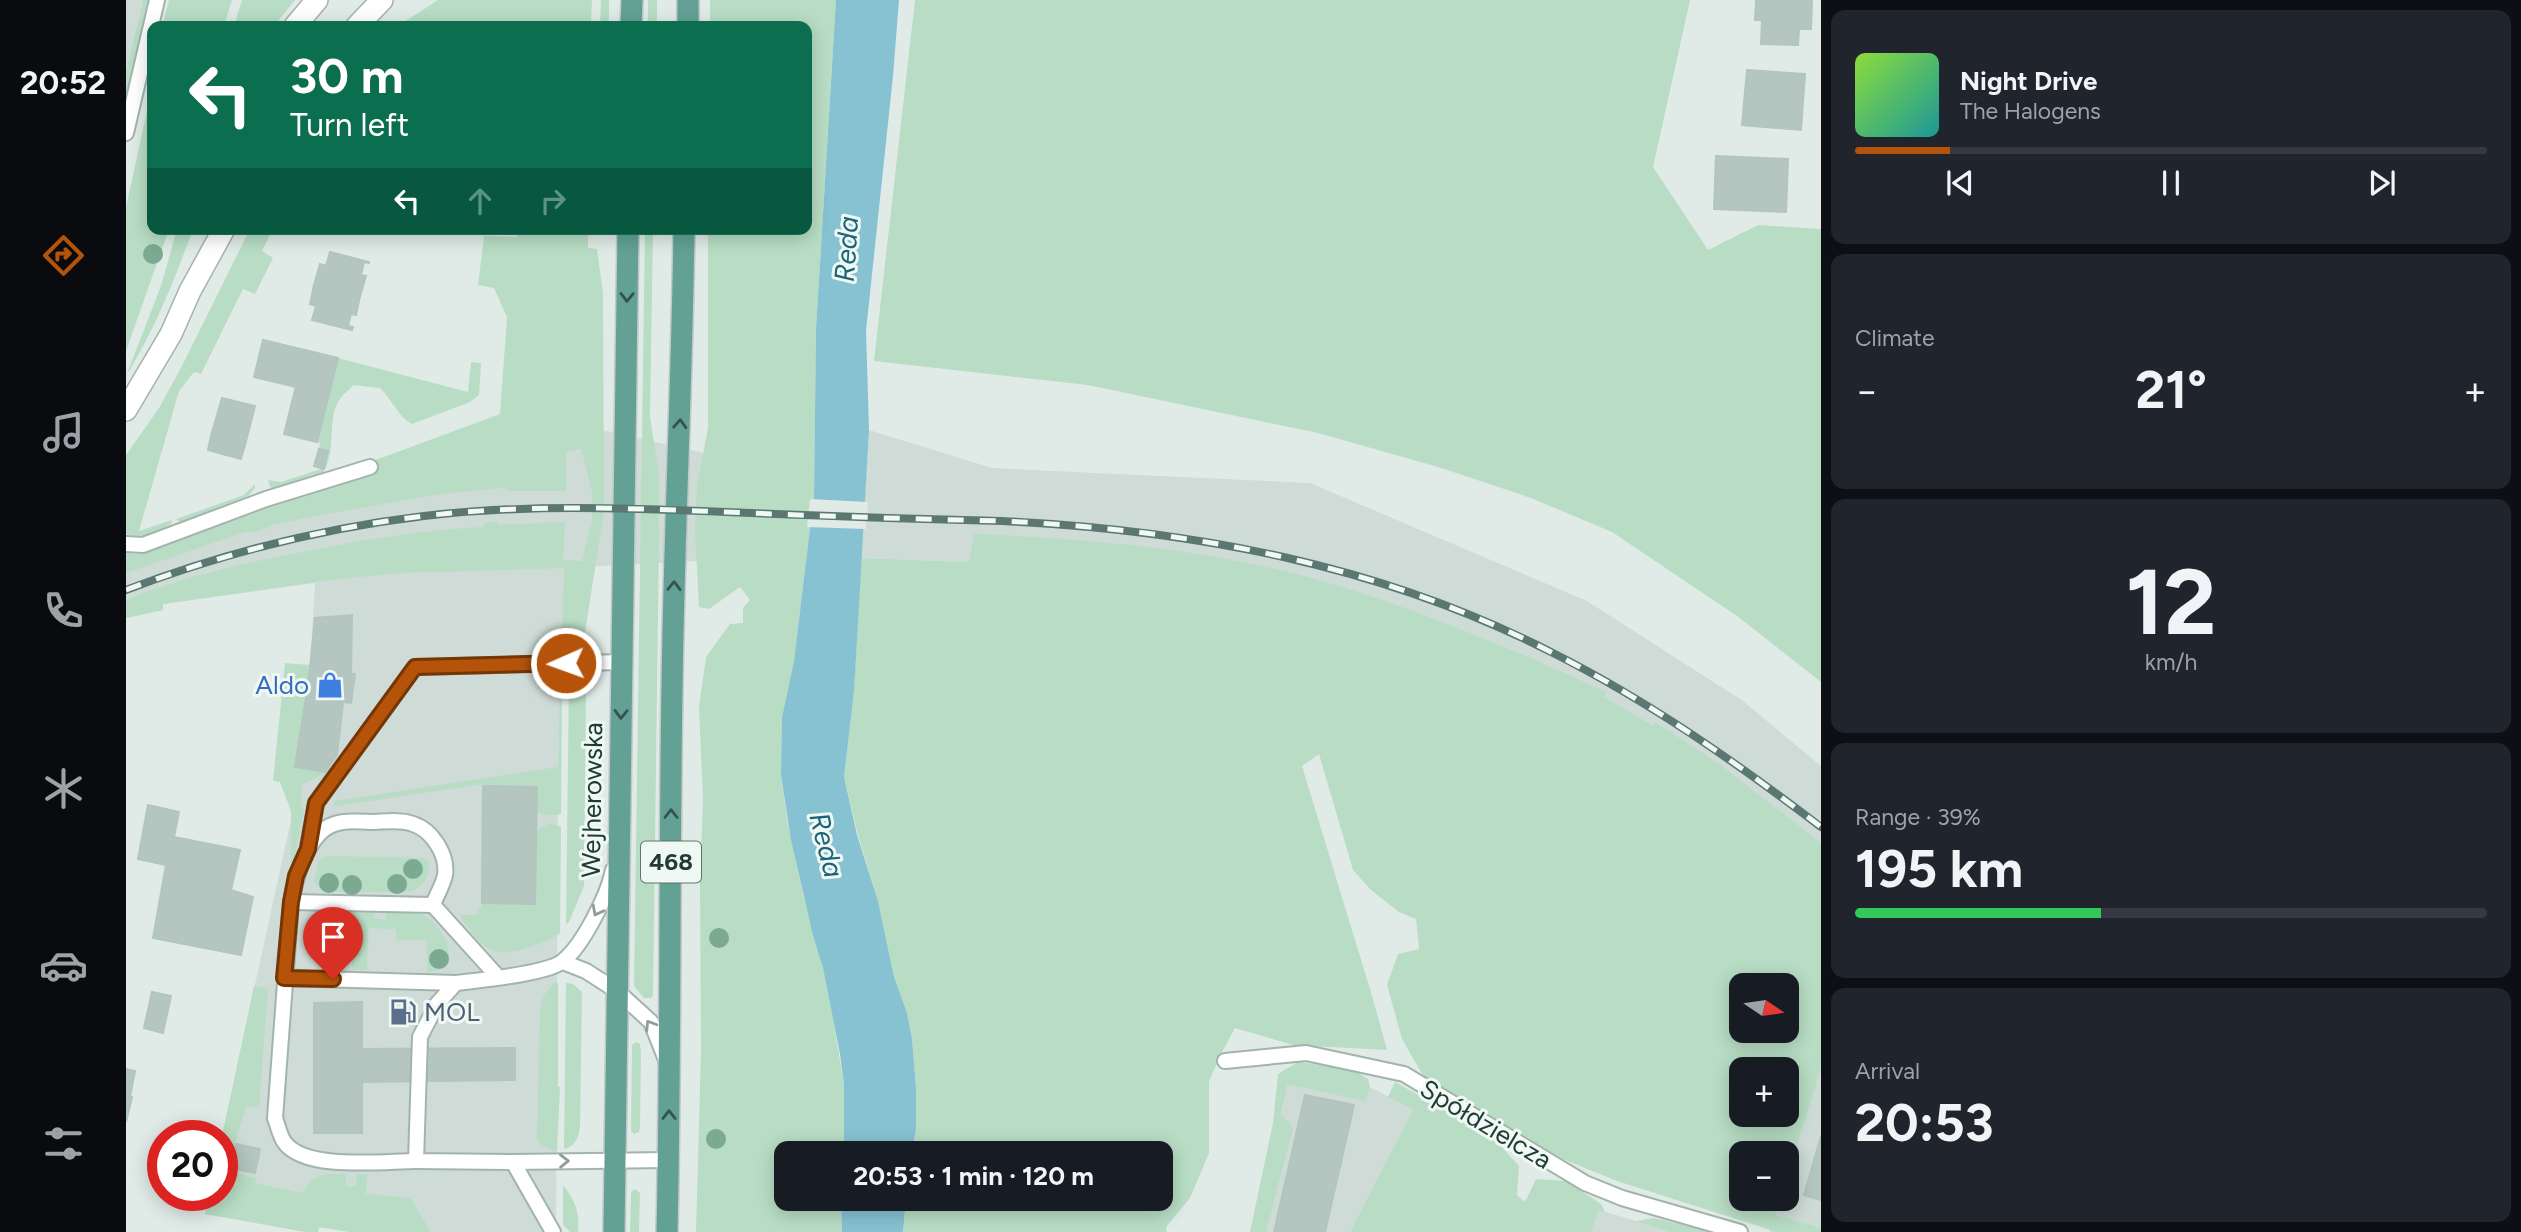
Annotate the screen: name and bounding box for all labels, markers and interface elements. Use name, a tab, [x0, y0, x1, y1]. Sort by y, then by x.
text: 30 m	[290, 46, 403, 105]
icon: left	[175, 49, 266, 140]
text: 20:52	[20, 64, 106, 102]
text: Night Drive	[1960, 65, 2097, 97]
text: The Halogens	[1960, 97, 2101, 125]
text: Turn left	[290, 106, 409, 144]
icon: previous	[1941, 164, 1979, 202]
icon: pause	[2152, 164, 2190, 202]
icon: next	[2363, 164, 2401, 202]
icon: left	[388, 182, 426, 220]
icon: ahead	[461, 182, 499, 220]
icon: right	[534, 182, 572, 220]
water label: Reda	[827, 215, 865, 283]
icon: directions	[39, 231, 88, 280]
one-way arrow	[619, 293, 635, 303]
text: Climate	[1855, 324, 1934, 352]
text: 21°	[2135, 359, 2207, 421]
text: −	[1855, 368, 1879, 414]
text: +	[2463, 368, 2487, 414]
icon: music	[39, 408, 88, 457]
one-way arrow	[673, 418, 688, 429]
text: 12	[2125, 548, 2217, 657]
one-way arrow	[667, 581, 682, 592]
icon: phone	[39, 586, 88, 635]
position arrow	[529, 626, 603, 700]
text: km/h	[2145, 648, 2197, 676]
place label: Aldo	[255, 669, 309, 701]
shop icon: Aldo	[315, 670, 345, 700]
one-way arrow	[613, 708, 628, 719]
street label: Wejherowska	[575, 722, 609, 878]
icon: climate	[39, 764, 88, 813]
text: Range · 39%	[1855, 803, 1981, 831]
one-way arrow	[663, 808, 679, 819]
water label: Reda	[803, 809, 851, 881]
text: 195 km	[1855, 838, 2023, 900]
road number: 468	[641, 842, 701, 882]
one-way arrow	[592, 903, 606, 916]
pin	[303, 907, 363, 979]
icon: arrive	[314, 918, 352, 956]
icon: car	[39, 941, 88, 990]
north arrow	[1729, 973, 1799, 1043]
map controls	[1729, 973, 1799, 1211]
place label: MOL	[424, 996, 480, 1028]
fuel station icon: MOL	[388, 997, 418, 1027]
one-way arrow	[645, 1020, 658, 1033]
button: +	[1729, 1057, 1799, 1127]
text: Arrival	[1855, 1057, 1920, 1085]
street label: Spółdzielcza	[1414, 1072, 1558, 1176]
text: 20:53	[1855, 1092, 1994, 1154]
one-way arrow	[661, 1109, 677, 1120]
icon: filters	[39, 1119, 88, 1168]
speed limit sign: 20	[147, 1120, 238, 1211]
button: −	[1729, 1141, 1799, 1211]
one-way arrow	[559, 1154, 570, 1169]
text: 20:53 · 1 min · 120 m	[853, 1160, 1094, 1192]

